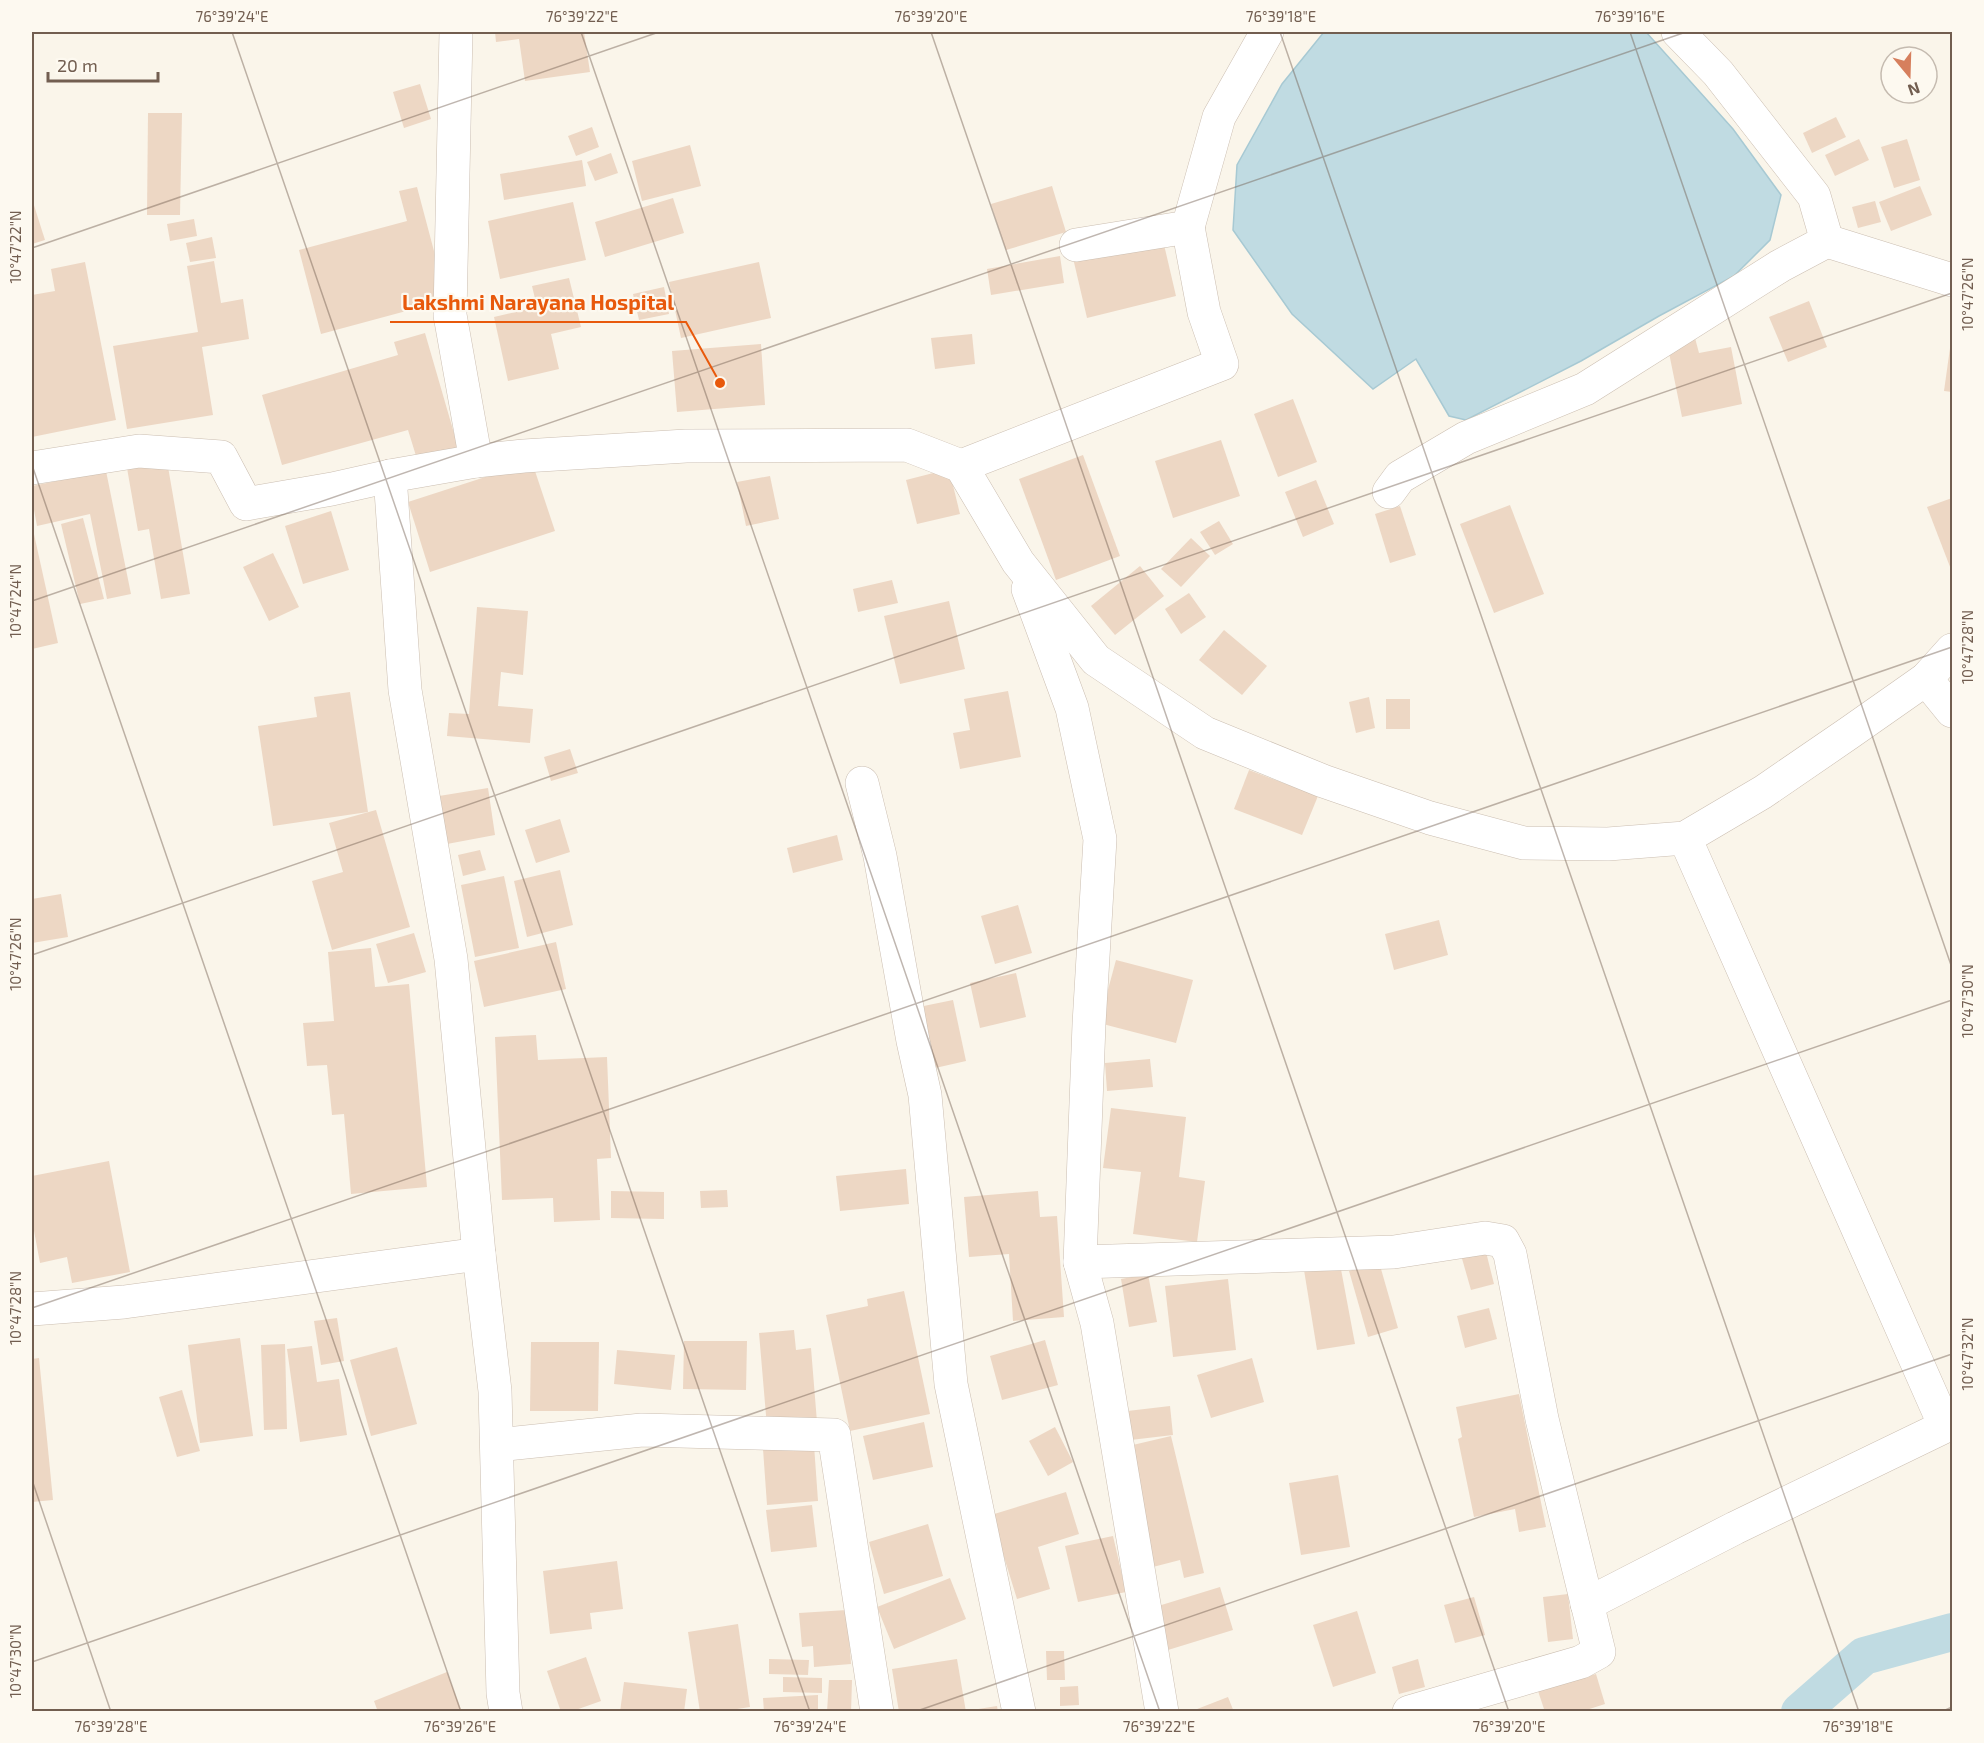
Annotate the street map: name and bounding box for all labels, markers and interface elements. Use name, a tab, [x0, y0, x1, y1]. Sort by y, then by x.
text: 76°39'24"E	[195, 7, 269, 25]
text: 76°39'22"E	[546, 7, 618, 25]
text: 76°39'20"E	[895, 7, 967, 25]
text: 76°39'18"E	[1246, 7, 1316, 25]
text: 76°39'16"E	[1595, 7, 1665, 25]
scale bar	[48, 45, 158, 83]
north arrow	[1879, 45, 1939, 105]
text: 20 m	[57, 54, 98, 76]
text: N	[1905, 79, 1923, 101]
text: 10°47'22"N	[6, 210, 24, 284]
text: 10°47'26"N	[1958, 257, 1976, 331]
callout: Lakshmi Narayana Hospital	[390, 283, 686, 322]
text: Lakshmi Narayana Hospital	[402, 289, 674, 315]
text: 10°47'24"N	[6, 564, 24, 638]
text: 10°47'28"N	[1958, 610, 1976, 684]
text: 10°47'26"N	[6, 917, 24, 991]
text: 10°47'30"N	[1958, 964, 1976, 1038]
text: 10°47'28"N	[6, 1271, 24, 1345]
text: 10°47'32"N	[1958, 1317, 1976, 1391]
text: 10°47'30"N	[6, 1624, 24, 1698]
text: 76°39'28"E	[75, 1717, 148, 1735]
text: 76°39'26"E	[424, 1717, 496, 1735]
text: 76°39'24"E	[773, 1717, 847, 1735]
text: 76°39'22"E	[1123, 1717, 1195, 1735]
text: 76°39'20"E	[1473, 1717, 1545, 1735]
text: 76°39'18"E	[1823, 1717, 1893, 1735]

